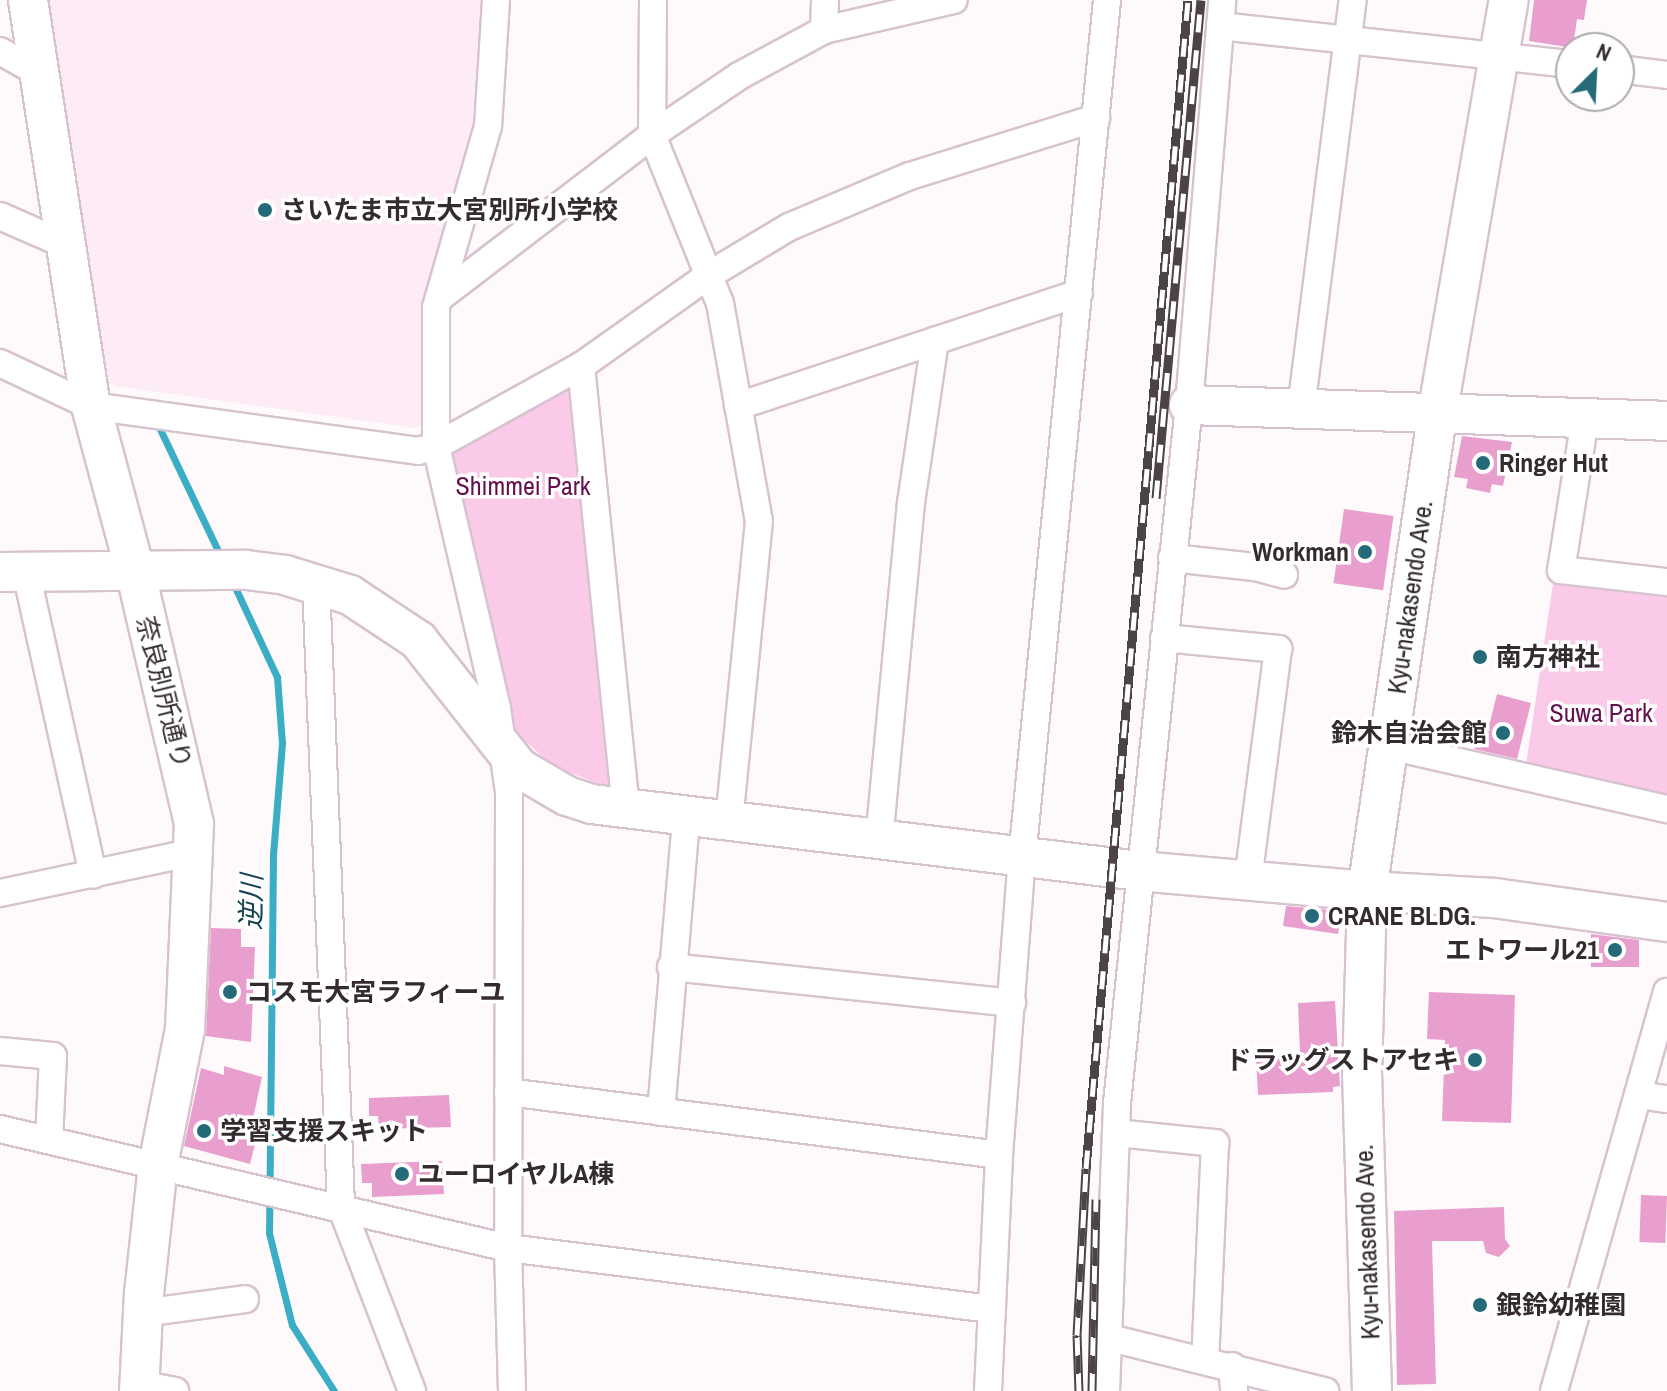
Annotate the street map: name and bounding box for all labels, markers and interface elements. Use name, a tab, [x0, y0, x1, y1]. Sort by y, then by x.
north arrow	[1555, 32, 1635, 112]
text: N	[1592, 36, 1616, 68]
place label: さいたま市立大宮別所小学校	[281, 194, 619, 226]
marker: さいたま市立大宮別所小学校	[256, 201, 274, 219]
place label: Ringer Hut	[1499, 447, 1608, 479]
marker: Ringer Hut	[1474, 454, 1492, 472]
park label: Shimmei Park	[455, 470, 591, 502]
street label: Kyu-nakasendo Ave.	[1381, 498, 1439, 696]
place label: Workman	[1252, 536, 1349, 568]
marker: Workman	[1356, 543, 1374, 561]
street label: 奈良別所通り	[130, 613, 198, 771]
place label: 南方神社	[1496, 641, 1600, 673]
marker: 南方神社	[1471, 648, 1489, 666]
park label: Suwa Park	[1549, 697, 1653, 729]
place label: 鈴木自治会館	[1331, 717, 1487, 749]
marker: 鈴木自治会館	[1494, 724, 1512, 742]
water label: 逆川	[234, 874, 268, 930]
place label: CRANE BLDG.	[1328, 900, 1476, 932]
marker: CRANE BLDG.	[1303, 907, 1321, 925]
place label: エトワール21	[1445, 934, 1599, 966]
marker: エトワール21	[1606, 941, 1624, 959]
place label: コスモ大宮ラフィーユ	[246, 976, 506, 1008]
marker: コスモ大宮ラフィーユ	[221, 983, 239, 1001]
place label: ドラッグストアセキ	[1225, 1044, 1459, 1076]
marker: ドラッグストアセキ	[1466, 1051, 1484, 1069]
place label: 学習支援スキット	[220, 1115, 428, 1147]
marker: 学習支援スキット	[195, 1122, 213, 1140]
street label: Kyu-nakasendo Ave.	[1348, 1143, 1386, 1341]
place label: ユーロイヤルA棟	[418, 1158, 615, 1190]
marker: ユーロイヤルA棟	[393, 1165, 411, 1183]
place label: 銀鈴幼稚園	[1496, 1289, 1626, 1321]
marker: 銀鈴幼稚園	[1471, 1296, 1489, 1314]

